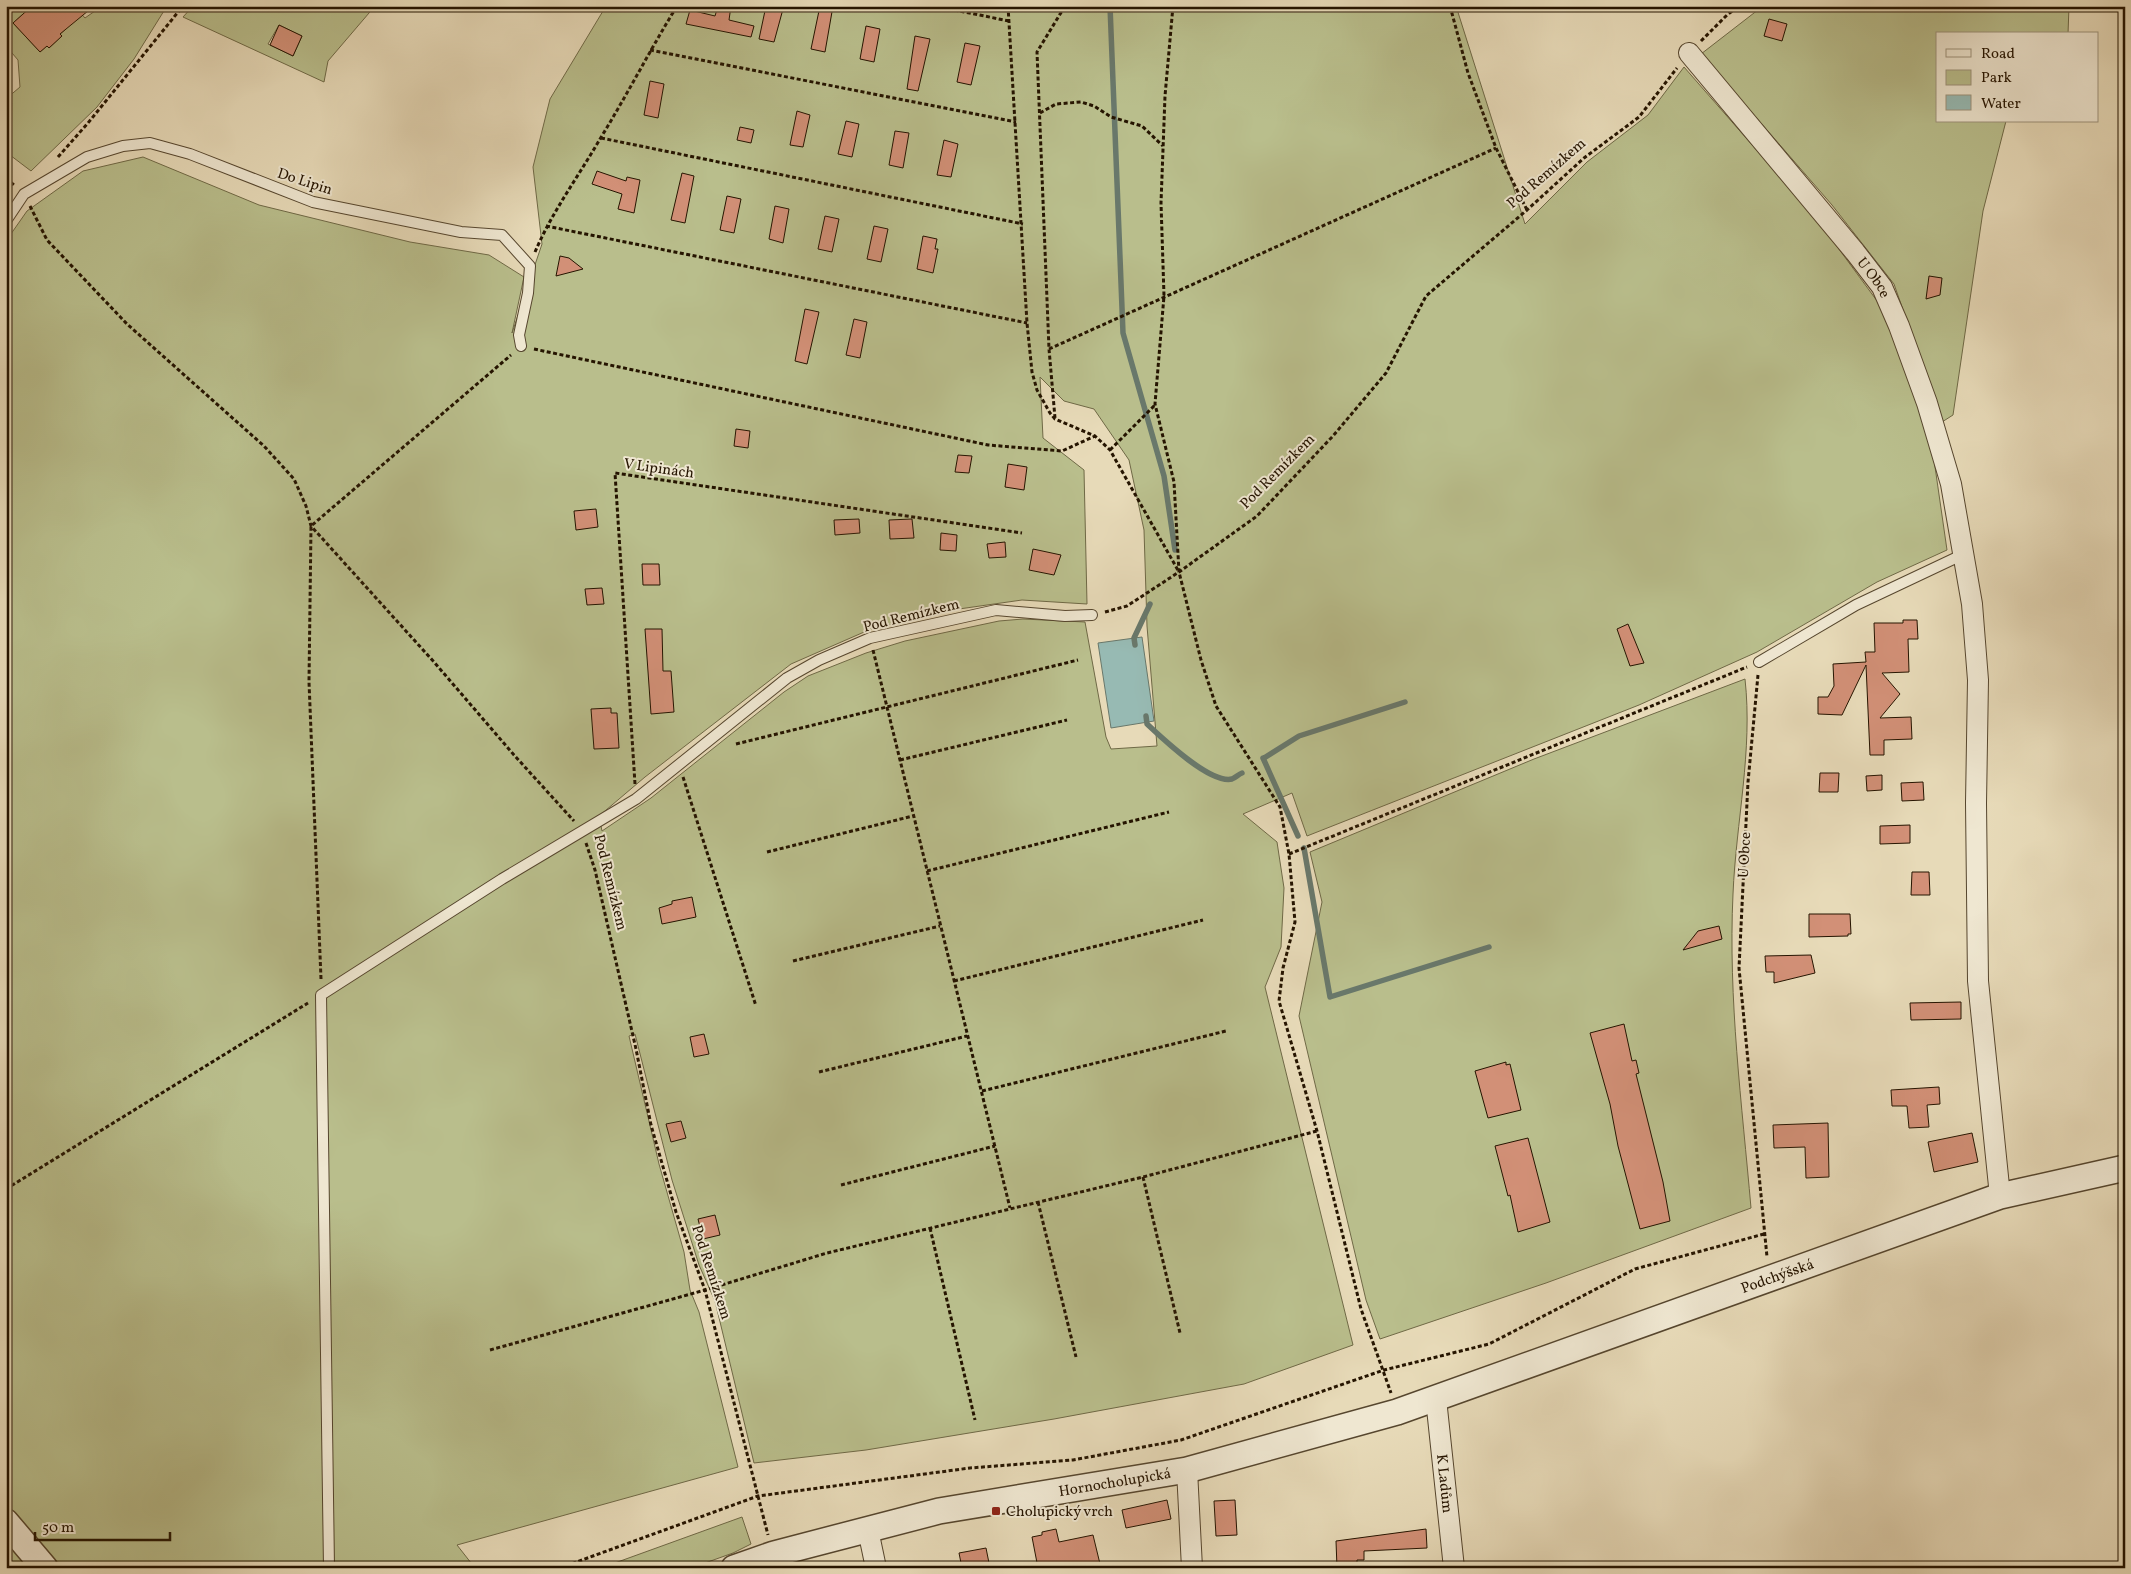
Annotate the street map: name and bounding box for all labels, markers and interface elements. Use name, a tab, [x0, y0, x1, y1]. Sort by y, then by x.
legend	[1936, 32, 2098, 122]
text: Road	[1981, 44, 2015, 65]
text: Park	[1981, 68, 2012, 89]
text: Water	[1981, 94, 2021, 115]
street label: Pod Remízkem	[1503, 134, 1591, 214]
street label: Do Lipin	[274, 164, 335, 201]
street label: U Obce	[1851, 253, 1895, 302]
street label: Pod Remízkem	[1236, 430, 1320, 514]
street label: V Lipinách	[622, 454, 695, 485]
street label: Pod Remízkem	[861, 594, 962, 639]
street label: U Obce	[1734, 831, 1757, 879]
street label: Pod Remízkem	[587, 832, 632, 933]
street label: Pod Remízkem	[685, 1222, 736, 1323]
street label: Podchýšská	[1738, 1254, 1817, 1300]
street label: K Ladům	[1430, 1453, 1457, 1514]
street label: Hornocholupická	[1057, 1464, 1173, 1503]
place label: Cholupický vrch	[1006, 1502, 1113, 1523]
marker: Cholupický vrch	[990, 1505, 1002, 1517]
scale bar	[35, 1509, 170, 1541]
text: 50 m	[42, 1518, 74, 1539]

